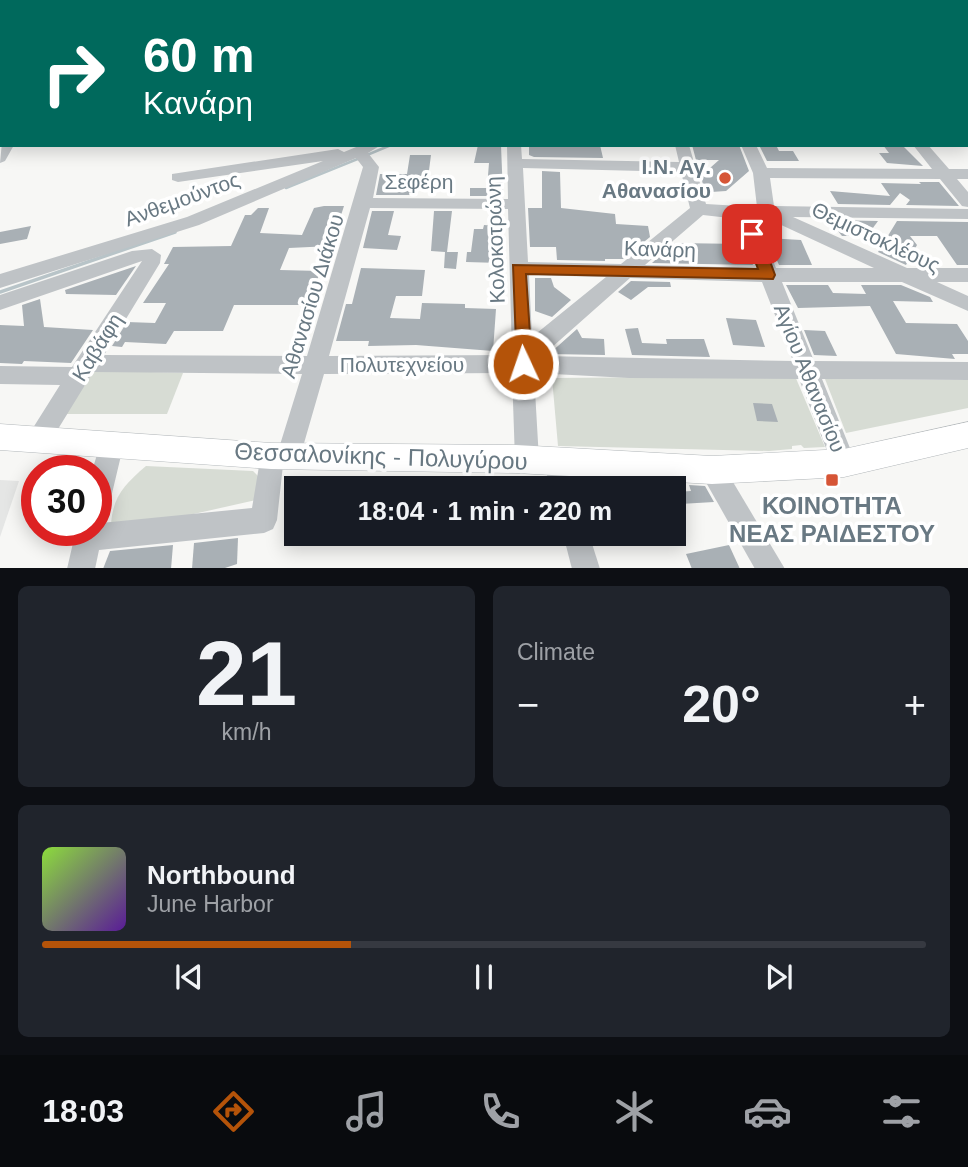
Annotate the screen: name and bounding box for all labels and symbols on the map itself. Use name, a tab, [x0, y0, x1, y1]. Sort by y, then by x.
place label: Ι.Ν. Αγ. Αθανασίου	[602, 155, 711, 202]
street label: Ανθεμούντος	[121, 168, 243, 230]
street label: Σεφέρη	[385, 170, 453, 193]
marker: Ι.Ν. Αγ. Αθανασίου	[717, 170, 733, 186]
street label: Κολοκοτρώνη	[481, 176, 509, 304]
street label: Θεμιστοκλέους	[808, 197, 944, 277]
pin	[722, 204, 782, 264]
street label: Αθανασίου Διάκου	[276, 211, 348, 381]
street label: Κανάρη	[624, 236, 696, 262]
street label: Αγίου Αθανασίου	[770, 300, 850, 456]
street label: Καβάφη	[67, 309, 127, 385]
position arrow	[486, 327, 560, 401]
street label: Πολυτεχνείου	[340, 353, 464, 376]
street label: Θεσσαλονίκης - Πολυγύρου	[234, 437, 528, 475]
speed limit sign: 30	[21, 455, 112, 546]
marker: ΚΟΙΝΟΤΗΤΑ ΝΕΑΣ ΡΑΙΔΕΣΤΟΥ	[824, 472, 840, 488]
place label: ΚΟΙΝΟΤΗΤΑ ΝΕΑΣ ΡΑΙΔΕΣΤΟΥ	[729, 492, 935, 547]

